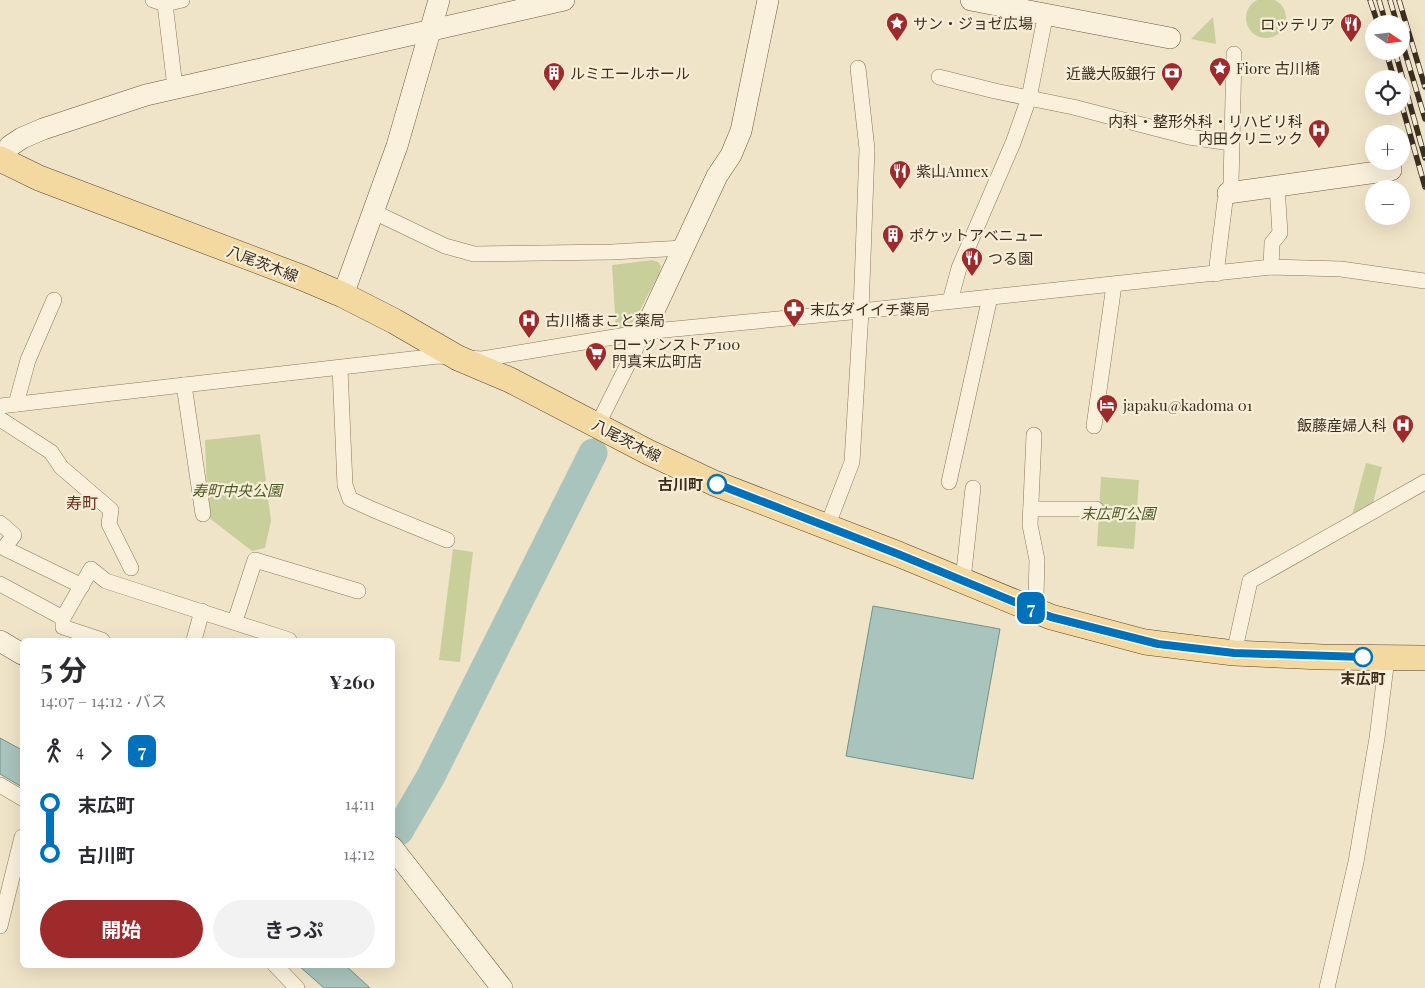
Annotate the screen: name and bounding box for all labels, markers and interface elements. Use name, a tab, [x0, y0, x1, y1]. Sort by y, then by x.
place icon: サン・ジョゼ広場	[885, 11, 909, 42]
restaurant icon: ロッテリア	[1339, 12, 1363, 43]
place label: サン・ジョゼ広場	[913, 13, 1033, 33]
place label: ロッテリア	[1260, 14, 1335, 34]
north arrow	[1365, 15, 1410, 60]
map controls	[1365, 15, 1410, 225]
place icon: Fiore 古川橋	[1208, 56, 1232, 87]
place label: Fiore 古川橋	[1236, 58, 1320, 78]
building icon: ルミエールホール	[542, 61, 566, 92]
bank icon: 近畿大阪銀行	[1160, 61, 1184, 92]
place label: ルミエールホール	[570, 63, 690, 83]
place label: 近畿大阪銀行	[1066, 63, 1156, 83]
button: locate	[1365, 70, 1410, 115]
place label: 内科・整形外科・リハビリ科 内田クリニック	[1108, 111, 1303, 148]
hospital icon: 内科・整形外科・リハビリ科 内田クリニック	[1307, 118, 1331, 149]
button: +	[1365, 125, 1410, 170]
restaurant icon: 紫山Annex	[888, 159, 912, 190]
place label: 紫山Annex	[916, 161, 989, 181]
button: −	[1365, 180, 1410, 225]
building icon: ポケットアベニュー	[881, 223, 905, 254]
place label: ポケットアベニュー	[909, 225, 1044, 245]
street label: 八尾茨木線	[224, 240, 302, 286]
restaurant icon: つる園	[960, 246, 984, 277]
place label: つる園	[988, 248, 1033, 268]
pharmacy icon: 末広ダイイチ薬局	[782, 297, 806, 328]
place label: 末広ダイイチ薬局	[810, 299, 930, 319]
hospital icon: 古川橋まこと薬局	[517, 308, 541, 339]
place label: 古川橋まこと薬局	[545, 310, 665, 330]
place label: ローソンストア100 門真末広町店	[612, 334, 740, 371]
supermarket icon: ローソンストア100 門真末広町店	[584, 341, 608, 372]
hotel icon: japaku@kadoma 01	[1095, 393, 1119, 424]
place label: japaku@kadoma 01	[1122, 395, 1253, 415]
hospital icon: 飯藤産婦人科	[1391, 413, 1415, 444]
street label: 八尾茨木線	[589, 414, 665, 466]
place label: 飯藤産婦人科	[1297, 415, 1387, 435]
place label: 古川町	[658, 474, 703, 494]
marker: 古川町	[707, 474, 727, 494]
park label: 寿町中央公園	[192, 480, 284, 500]
district label: 寿町	[66, 492, 98, 513]
park label: 末広町公園	[1080, 503, 1157, 523]
line badge: 7	[1015, 592, 1047, 624]
text: 7	[1027, 596, 1035, 620]
marker: 末広町	[1353, 647, 1373, 667]
text: 5 分	[40, 650, 87, 687]
text: ¥260	[329, 668, 375, 694]
place label: 末広町	[1340, 668, 1386, 688]
text: 14:07 – 14:12 · バス	[40, 690, 167, 711]
icon: walk	[40, 737, 68, 765]
icon: forward	[92, 737, 120, 765]
text: 7	[138, 739, 146, 763]
text: 4	[76, 740, 84, 761]
text: 末広町	[78, 791, 135, 817]
text: 14:11	[345, 793, 375, 814]
text: 古川町	[78, 841, 135, 867]
text: 14:12	[343, 843, 375, 864]
button: 開始	[40, 900, 203, 958]
button: きっぷ	[213, 900, 375, 958]

